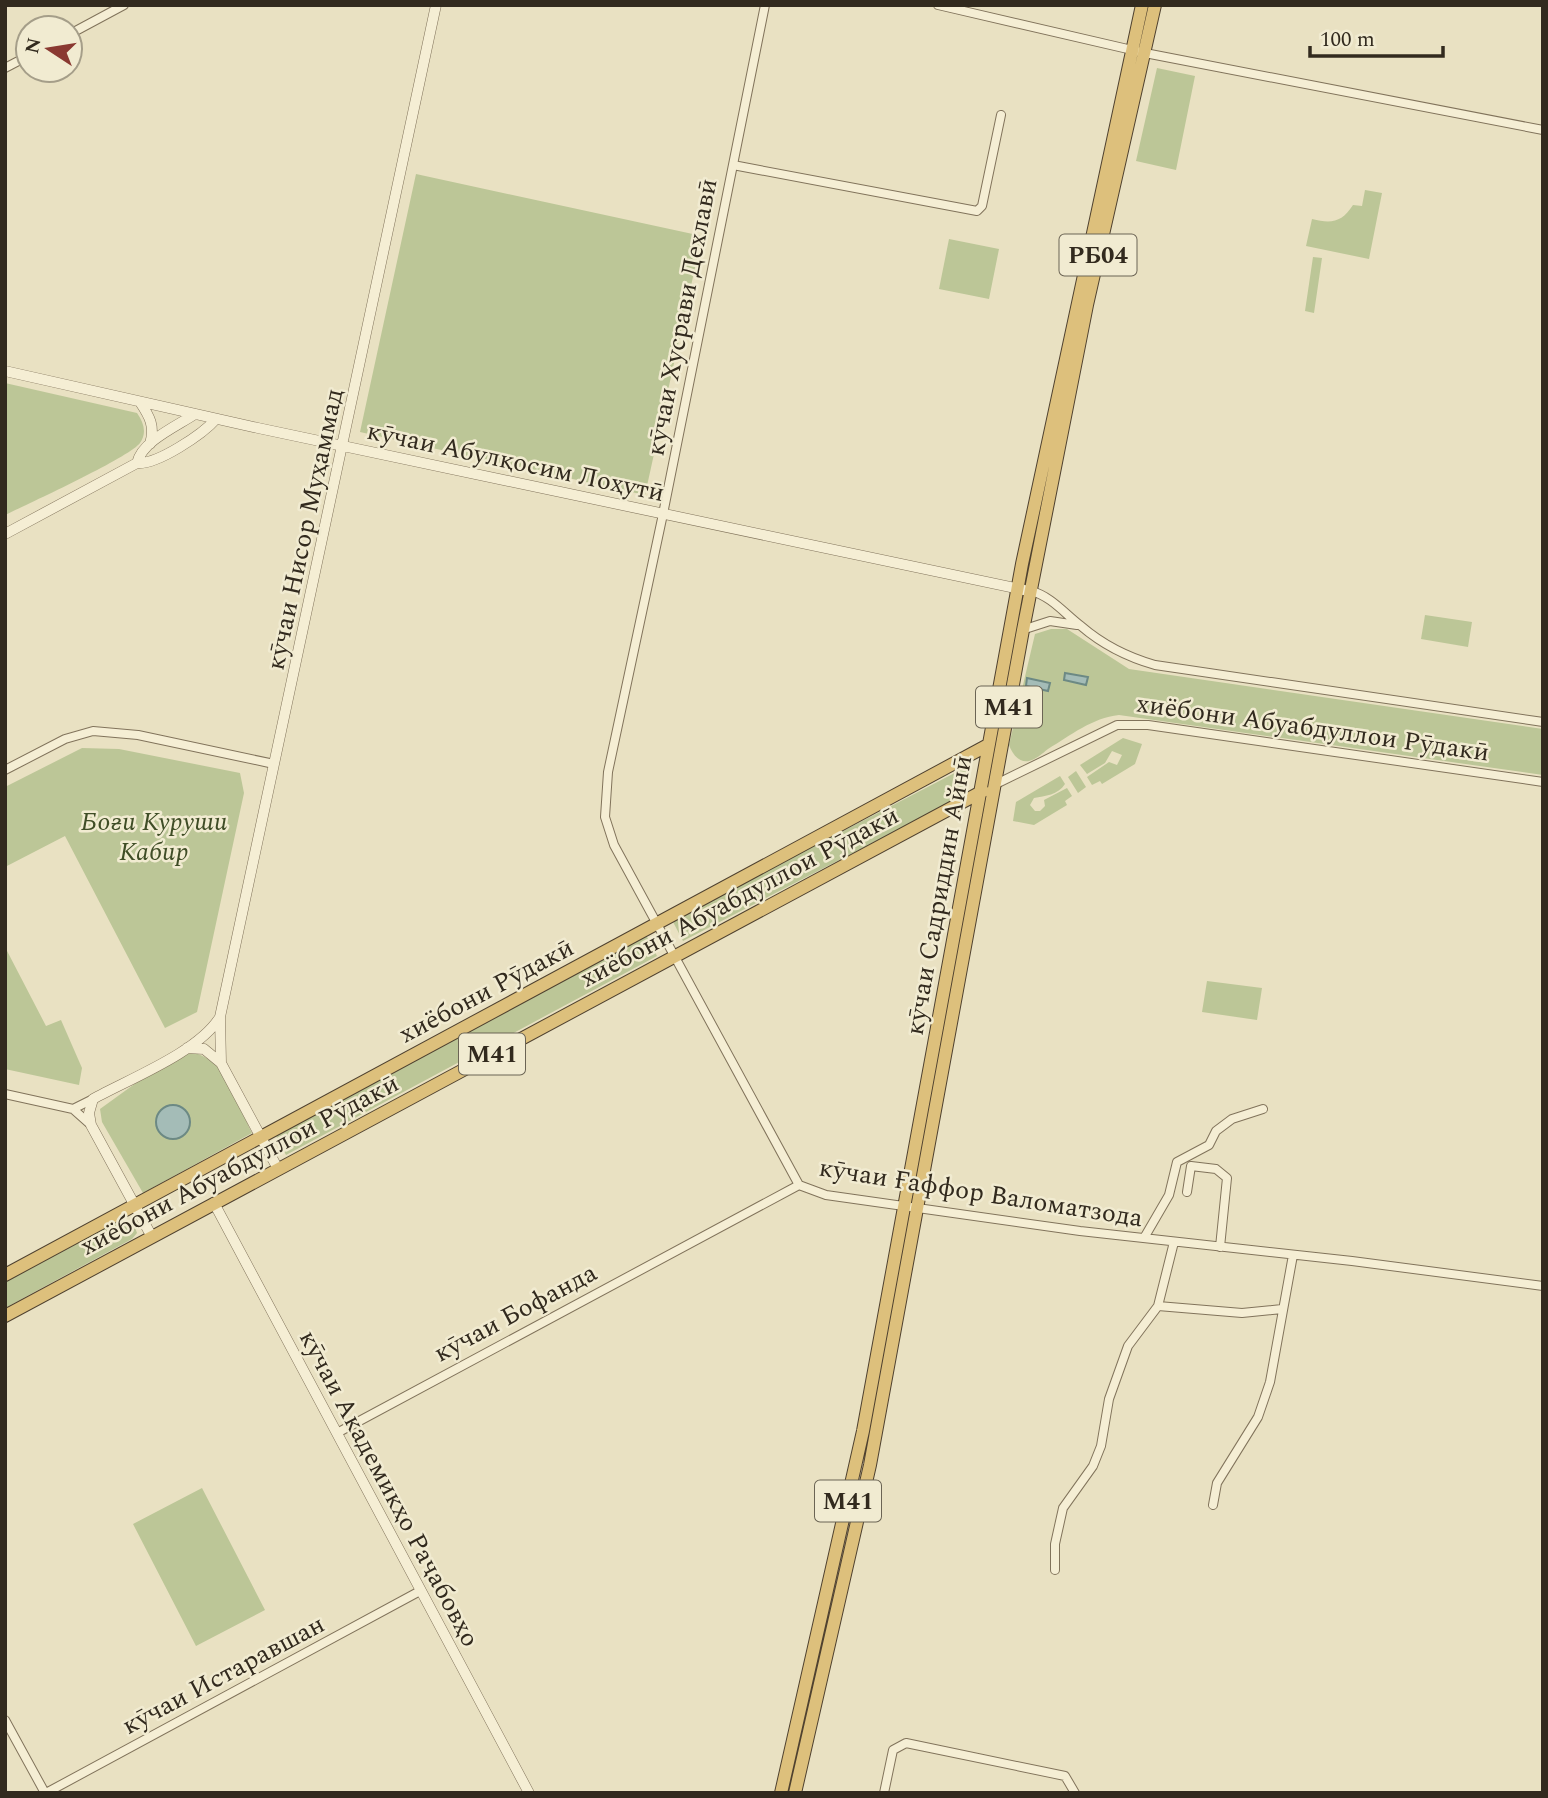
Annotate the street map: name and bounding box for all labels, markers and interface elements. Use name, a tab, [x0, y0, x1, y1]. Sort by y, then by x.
north arrow	[14, 14, 84, 84]
scale bar	[1310, 14, 1443, 58]
text: 100 m	[1320, 24, 1375, 56]
text: N	[18, 35, 50, 56]
street label: кӯчаи Хусрави Дехлавӣ	[635, 175, 728, 459]
road number: РБ04	[1060, 234, 1136, 276]
street label: кӯчаи Нисор Муҳаммад	[256, 385, 354, 674]
street label: кӯчаи Абулқосим Лоҳутӣ	[363, 411, 668, 513]
street label: хиёбони Абуабдуллои Рӯдакӣ	[1134, 683, 1492, 773]
road number: M41	[976, 686, 1042, 728]
street label: кӯчаи Садриддин Айнӣ	[895, 752, 983, 1038]
street label: хиёбони Абуабдуллои Рӯдакӣ	[573, 796, 906, 998]
park label: Боғи Куруши Кабир	[81, 802, 228, 872]
street label: хиёбони Рӯдакӣ	[392, 928, 581, 1054]
road number: M41	[459, 1034, 525, 1074]
street label: хиёбони Абуабдуллои Рӯдакӣ	[73, 1064, 406, 1266]
street label: кӯчаи Ғаффор Валоматзода	[816, 1148, 1146, 1238]
street label: кӯчаи Бофанда	[427, 1253, 605, 1373]
street label: кӯчаи Академикҳо Раҷабовҳо	[288, 1323, 490, 1654]
road number: M41	[815, 1480, 881, 1521]
street label: кӯчаи Истаравшан	[115, 1604, 332, 1745]

